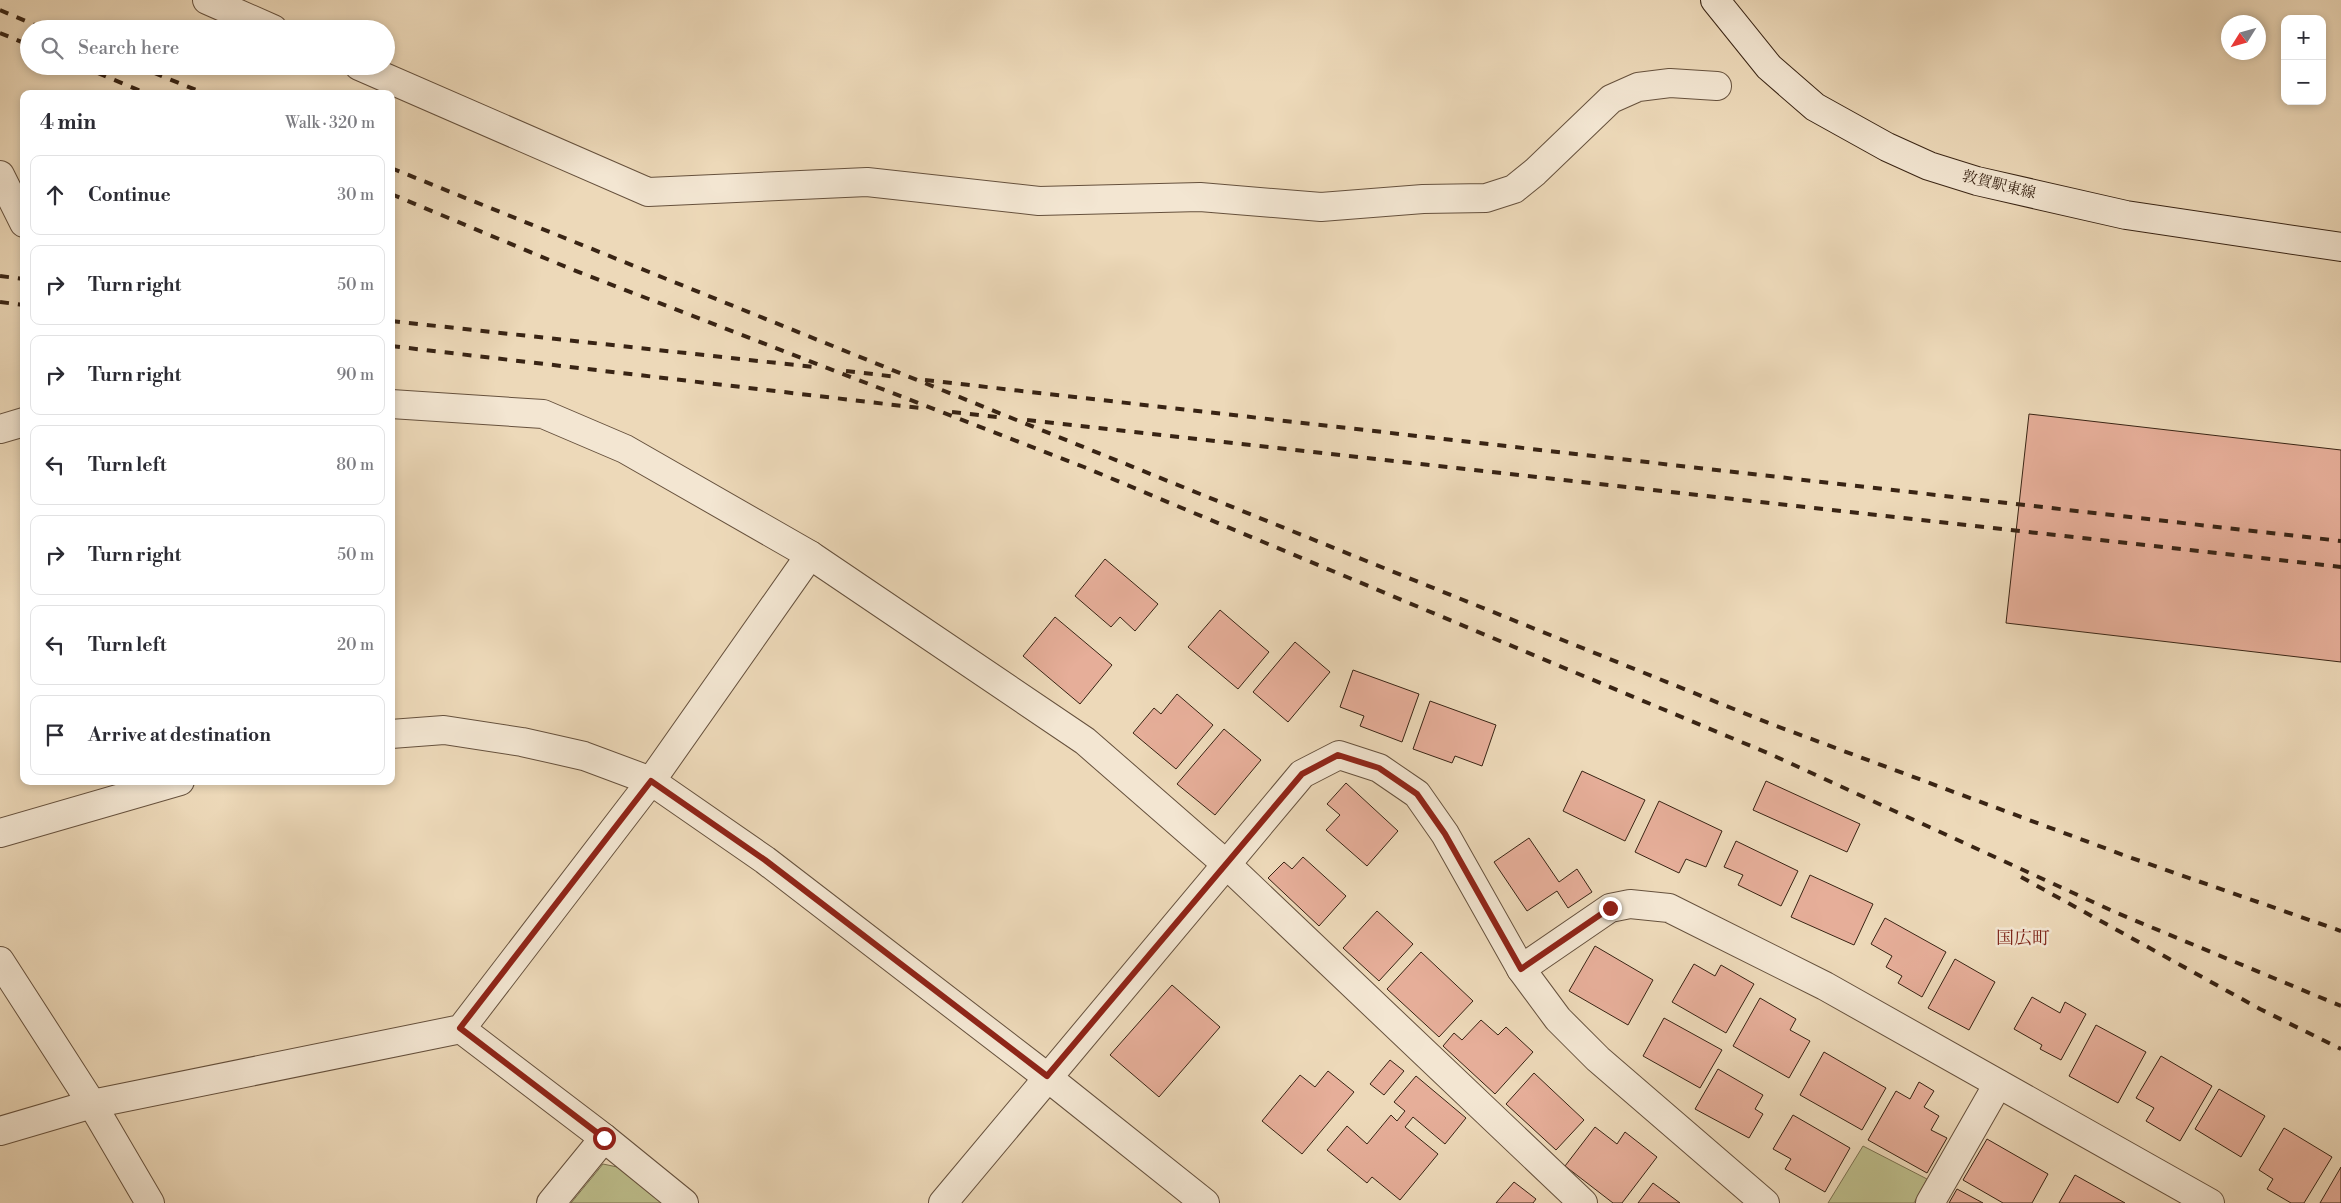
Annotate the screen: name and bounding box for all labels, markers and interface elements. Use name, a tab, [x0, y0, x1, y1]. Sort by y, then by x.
north arrow	[2221, 15, 2266, 60]
map controls	[2281, 15, 2326, 105]
button: +	[2281, 15, 2326, 60]
search box	[20, 20, 395, 75]
icon: search	[38, 34, 66, 62]
text: Search here	[78, 36, 179, 60]
button: −	[2281, 60, 2326, 105]
text: 4 min	[40, 110, 96, 136]
text: Walk · 320 m	[285, 113, 375, 133]
street label: 敦賀駅東線	[1960, 167, 2038, 203]
icon: ahead	[41, 181, 69, 209]
text: Continue	[88, 183, 171, 207]
text: 30 m	[337, 185, 374, 205]
icon: right	[41, 271, 69, 299]
text: Turn right	[88, 273, 181, 297]
text: 50 m	[337, 275, 374, 295]
icon: right	[41, 361, 69, 389]
text: Turn right	[88, 363, 181, 387]
text: 90 m	[336, 365, 374, 385]
icon: left	[41, 451, 69, 479]
text: Turn left	[88, 453, 167, 477]
text: 80 m	[336, 455, 374, 475]
icon: right	[41, 541, 69, 569]
text: Turn right	[88, 543, 181, 567]
text: 50 m	[337, 545, 374, 565]
icon: left	[41, 631, 69, 659]
text: Turn left	[88, 633, 167, 657]
text: 20 m	[337, 635, 374, 655]
icon: arrive	[41, 721, 69, 749]
text: Arrive at destination	[88, 723, 271, 747]
route end	[1599, 897, 1622, 920]
district label: 国広町	[1996, 927, 2050, 950]
route start	[593, 1127, 616, 1150]

